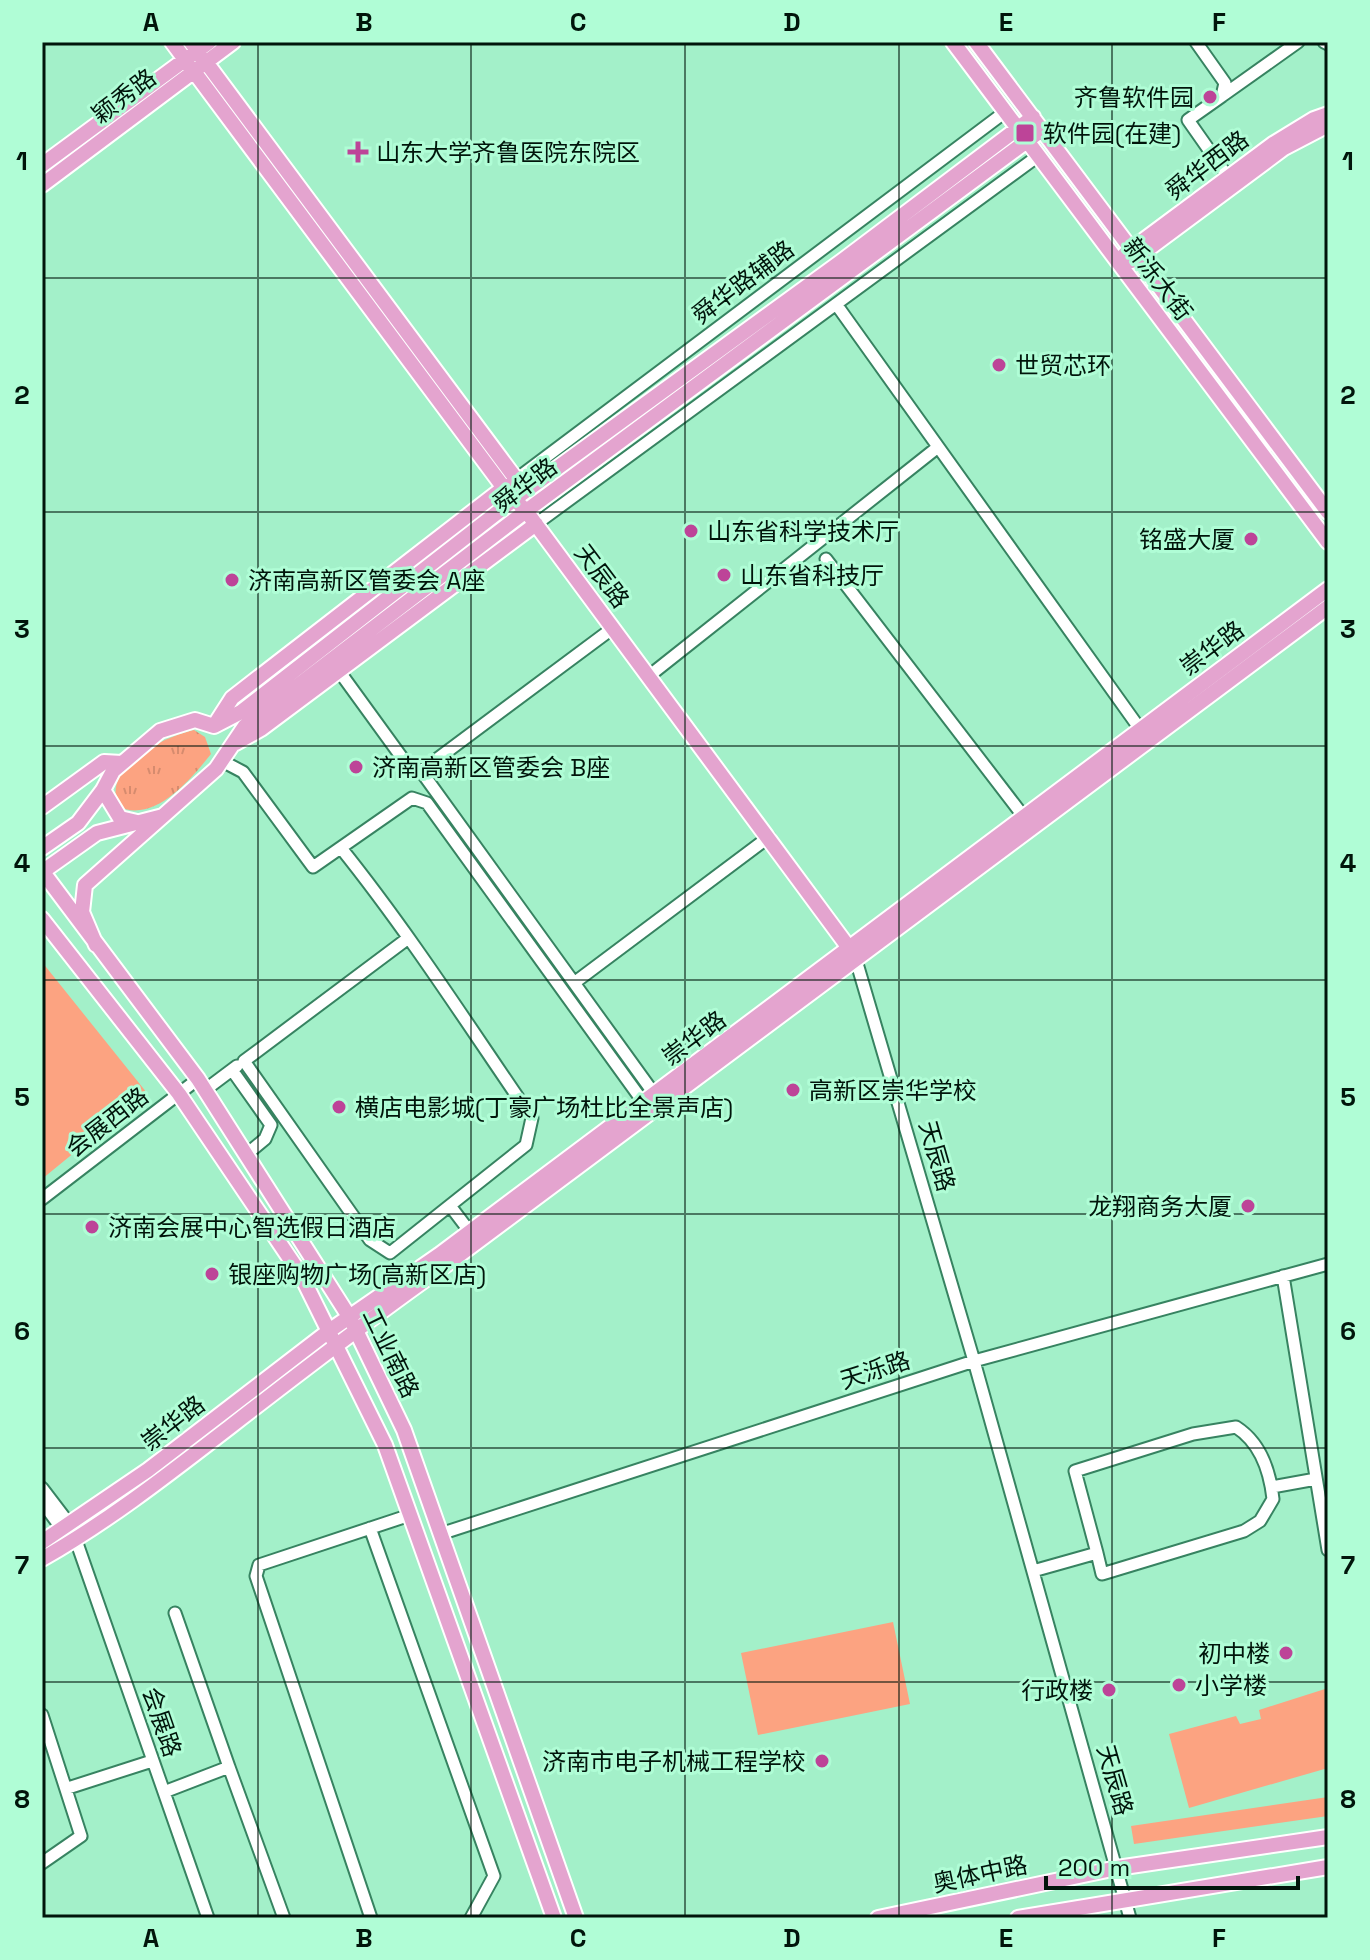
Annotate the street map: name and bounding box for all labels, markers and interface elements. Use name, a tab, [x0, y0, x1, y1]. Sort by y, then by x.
text: A	[143, 5, 160, 39]
text: B	[355, 5, 373, 39]
text: C	[570, 5, 586, 39]
text: D	[783, 5, 801, 39]
text: E	[999, 5, 1013, 39]
text: F	[1212, 5, 1226, 39]
street label: 颖秀路	[86, 62, 162, 130]
place label: 齐鲁软件园	[1074, 82, 1194, 113]
marker: 齐鲁软件园	[1201, 88, 1219, 106]
place label: 软件园(在建)	[1043, 118, 1181, 149]
marker: 软件园(在建)	[1014, 122, 1036, 144]
street label: 舜华西路	[1159, 124, 1255, 206]
place label: 山东大学齐鲁医院东院区	[376, 137, 640, 168]
marker: 山东大学齐鲁医院东院区	[347, 141, 369, 163]
text: 1	[16, 144, 28, 178]
text: 1	[1342, 144, 1354, 178]
street label: 新泺大街	[1117, 231, 1199, 327]
street label: 舜华路辅路	[686, 234, 800, 330]
place label: 世贸芯环	[1015, 350, 1111, 381]
marker: 世贸芯环	[990, 356, 1008, 374]
text: 2	[14, 378, 30, 412]
text: 2	[1340, 378, 1356, 412]
street label: 舜华路	[487, 451, 563, 519]
place label: 山东省科学技术厅	[707, 516, 899, 547]
marker: 山东省科学技术厅	[682, 522, 700, 540]
place label: 铭盛大厦	[1139, 524, 1235, 555]
marker: 铭盛大厦	[1242, 530, 1260, 548]
street label: 天辰路	[568, 538, 636, 614]
place label: 山东省科技厅	[740, 560, 884, 591]
place label: 济南高新区管委会 A座	[248, 565, 485, 596]
marker: 山东省科技厅	[715, 566, 733, 584]
marker: 济南高新区管委会 A座	[223, 571, 241, 589]
text: 3	[14, 612, 30, 646]
text: 3	[1340, 612, 1356, 646]
street label: 崇华路	[1174, 614, 1250, 682]
place label: 济南高新区管委会 B座	[372, 752, 610, 783]
marker: 济南高新区管委会 B座	[347, 758, 365, 776]
text: 4	[14, 846, 30, 880]
text: 4	[1340, 846, 1356, 880]
street label: 崇华路	[656, 1004, 732, 1072]
place label: 高新区崇华学校	[809, 1075, 977, 1106]
text: 5	[14, 1080, 30, 1114]
street label: 会展西路	[60, 1080, 154, 1164]
text: 5	[1340, 1080, 1356, 1114]
marker: 高新区崇华学校	[784, 1081, 802, 1099]
place label: 横店电影城(丁豪广场杜比全景声店)	[355, 1092, 733, 1123]
marker: 横店电影城(丁豪广场杜比全景声店)	[330, 1098, 348, 1116]
street label: 天辰路	[912, 1117, 962, 1195]
place label: 龙翔商务大厦	[1088, 1191, 1232, 1222]
marker: 龙翔商务大厦	[1239, 1197, 1257, 1215]
place label: 济南会展中心智选假日酒店	[108, 1212, 396, 1243]
marker: 济南会展中心智选假日酒店	[83, 1218, 101, 1236]
place label: 银座购物广场(高新区店)	[228, 1259, 486, 1290]
marker: 银座购物广场(高新区店)	[203, 1265, 221, 1283]
street label: 工业南路	[356, 1303, 426, 1403]
text: 6	[14, 1314, 30, 1348]
text: 6	[1340, 1314, 1356, 1348]
street label: 天泺路	[836, 1344, 914, 1396]
street label: 崇华路	[135, 1389, 211, 1457]
text: 7	[15, 1548, 29, 1582]
text: 7	[1341, 1548, 1355, 1582]
place label: 初中楼	[1198, 1638, 1270, 1669]
marker: 初中楼	[1277, 1644, 1295, 1662]
place label: 小学楼	[1195, 1670, 1267, 1701]
place label: 行政楼	[1021, 1675, 1093, 1706]
marker: 小学楼	[1170, 1676, 1188, 1694]
marker: 行政楼	[1100, 1681, 1118, 1699]
street label: 会展路	[136, 1683, 188, 1761]
street label: 天辰路	[1090, 1741, 1140, 1819]
place label: 济南市电子机械工程学校	[542, 1746, 806, 1777]
marker: 济南市电子机械工程学校	[813, 1752, 831, 1770]
text: 8	[14, 1782, 30, 1816]
text: 8	[1340, 1782, 1356, 1816]
scale bar	[1046, 1840, 1298, 1890]
street label: 奥体中路	[930, 1849, 1030, 1899]
text: 200 m	[1058, 1852, 1130, 1883]
text: A	[143, 1921, 160, 1955]
text: B	[355, 1921, 373, 1955]
text: C	[570, 1921, 586, 1955]
text: D	[783, 1921, 801, 1955]
text: E	[999, 1921, 1013, 1955]
text: F	[1212, 1921, 1226, 1955]

